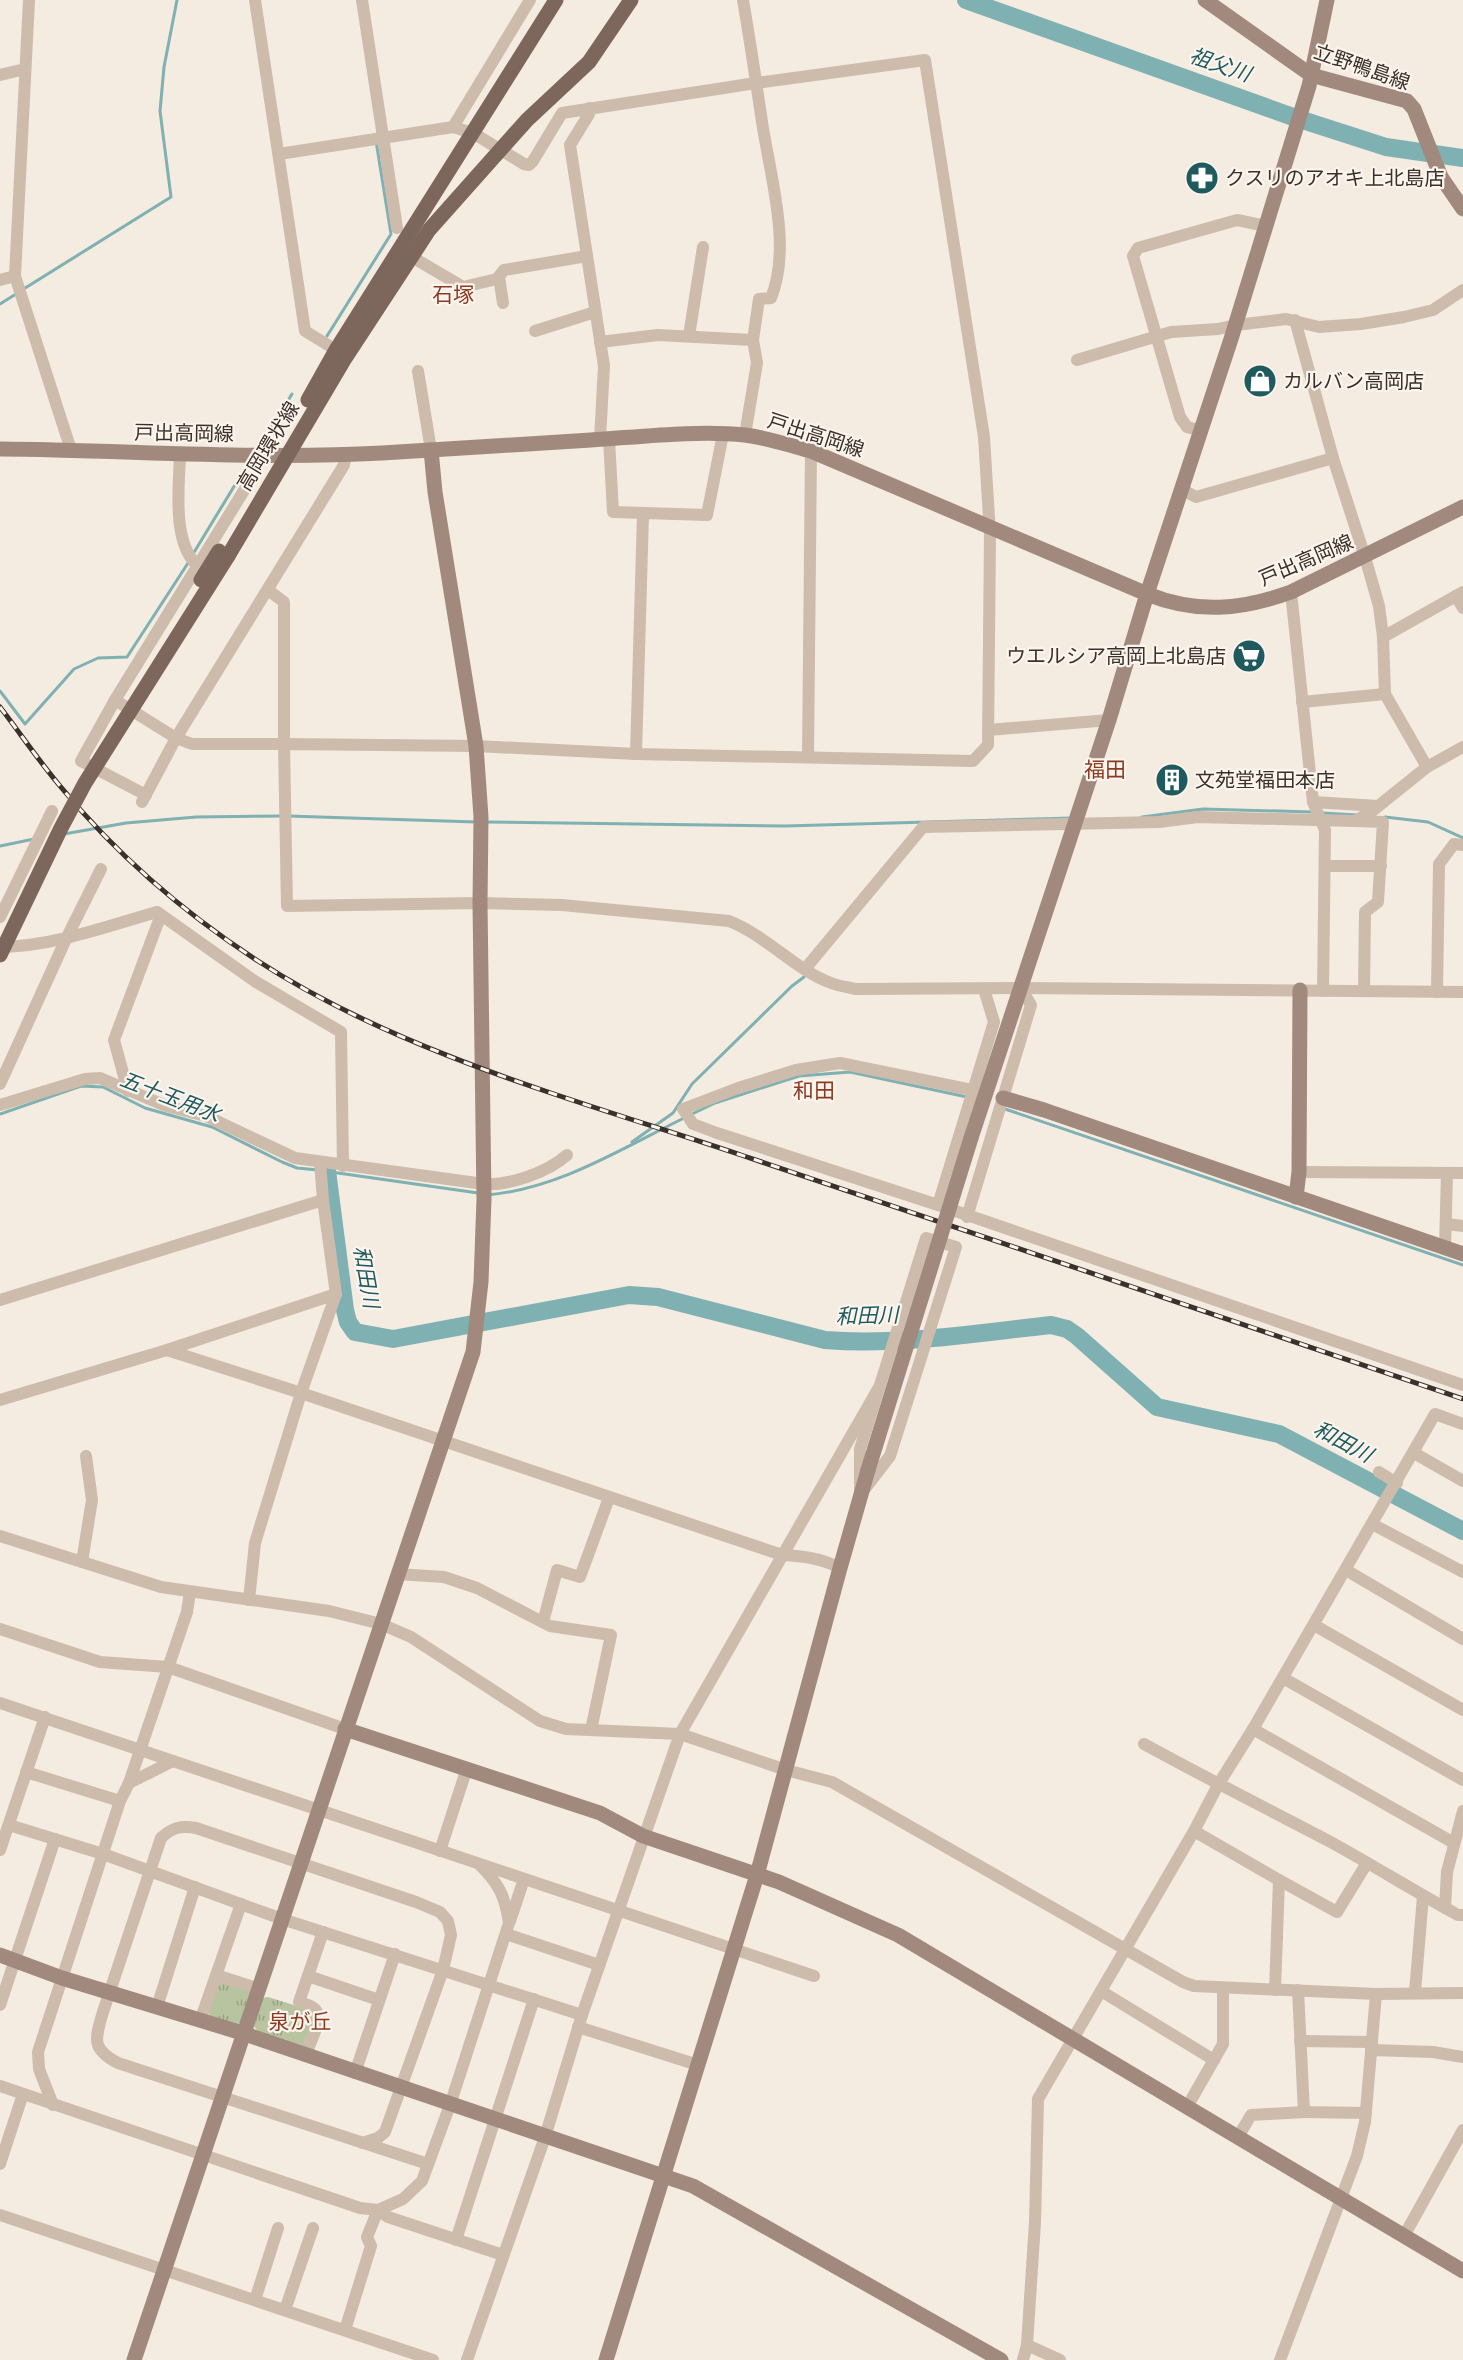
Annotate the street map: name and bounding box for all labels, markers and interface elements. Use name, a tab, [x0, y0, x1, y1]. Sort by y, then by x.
street label: 立野鴨島線	[1311, 38, 1414, 94]
water label: 祖父川	[1186, 42, 1256, 87]
pharmacy icon: クスリのアオキ上北島店	[1184, 160, 1220, 196]
place label: クスリのアオキ上北島店	[1225, 165, 1444, 189]
district label: 石塚	[432, 281, 474, 307]
shop icon: カルバン高岡店	[1242, 363, 1278, 399]
place label: カルバン高岡店	[1283, 368, 1424, 392]
street label: 高岡環状線	[231, 396, 303, 495]
street label: 戸出高岡線	[765, 407, 868, 461]
street label: 戸出高岡線	[134, 419, 234, 445]
street label: 戸出高岡線	[1255, 528, 1356, 590]
supermarket icon: ウエルシア高岡上北島店	[1231, 638, 1267, 674]
place label: ウエルシア高岡上北島店	[1006, 643, 1226, 667]
district label: 福田	[1084, 756, 1126, 782]
building icon: 文苑堂福田本店	[1154, 762, 1190, 798]
place label: 文苑堂福田本店	[1195, 767, 1335, 791]
water label: 五十玉用水	[117, 1065, 226, 1128]
district label: 和田	[793, 1077, 835, 1103]
water label: 和田川	[349, 1244, 386, 1312]
water label: 和田川	[835, 1301, 901, 1329]
water label: 和田川	[1310, 1415, 1379, 1468]
district label: 泉が丘	[269, 2008, 332, 2034]

